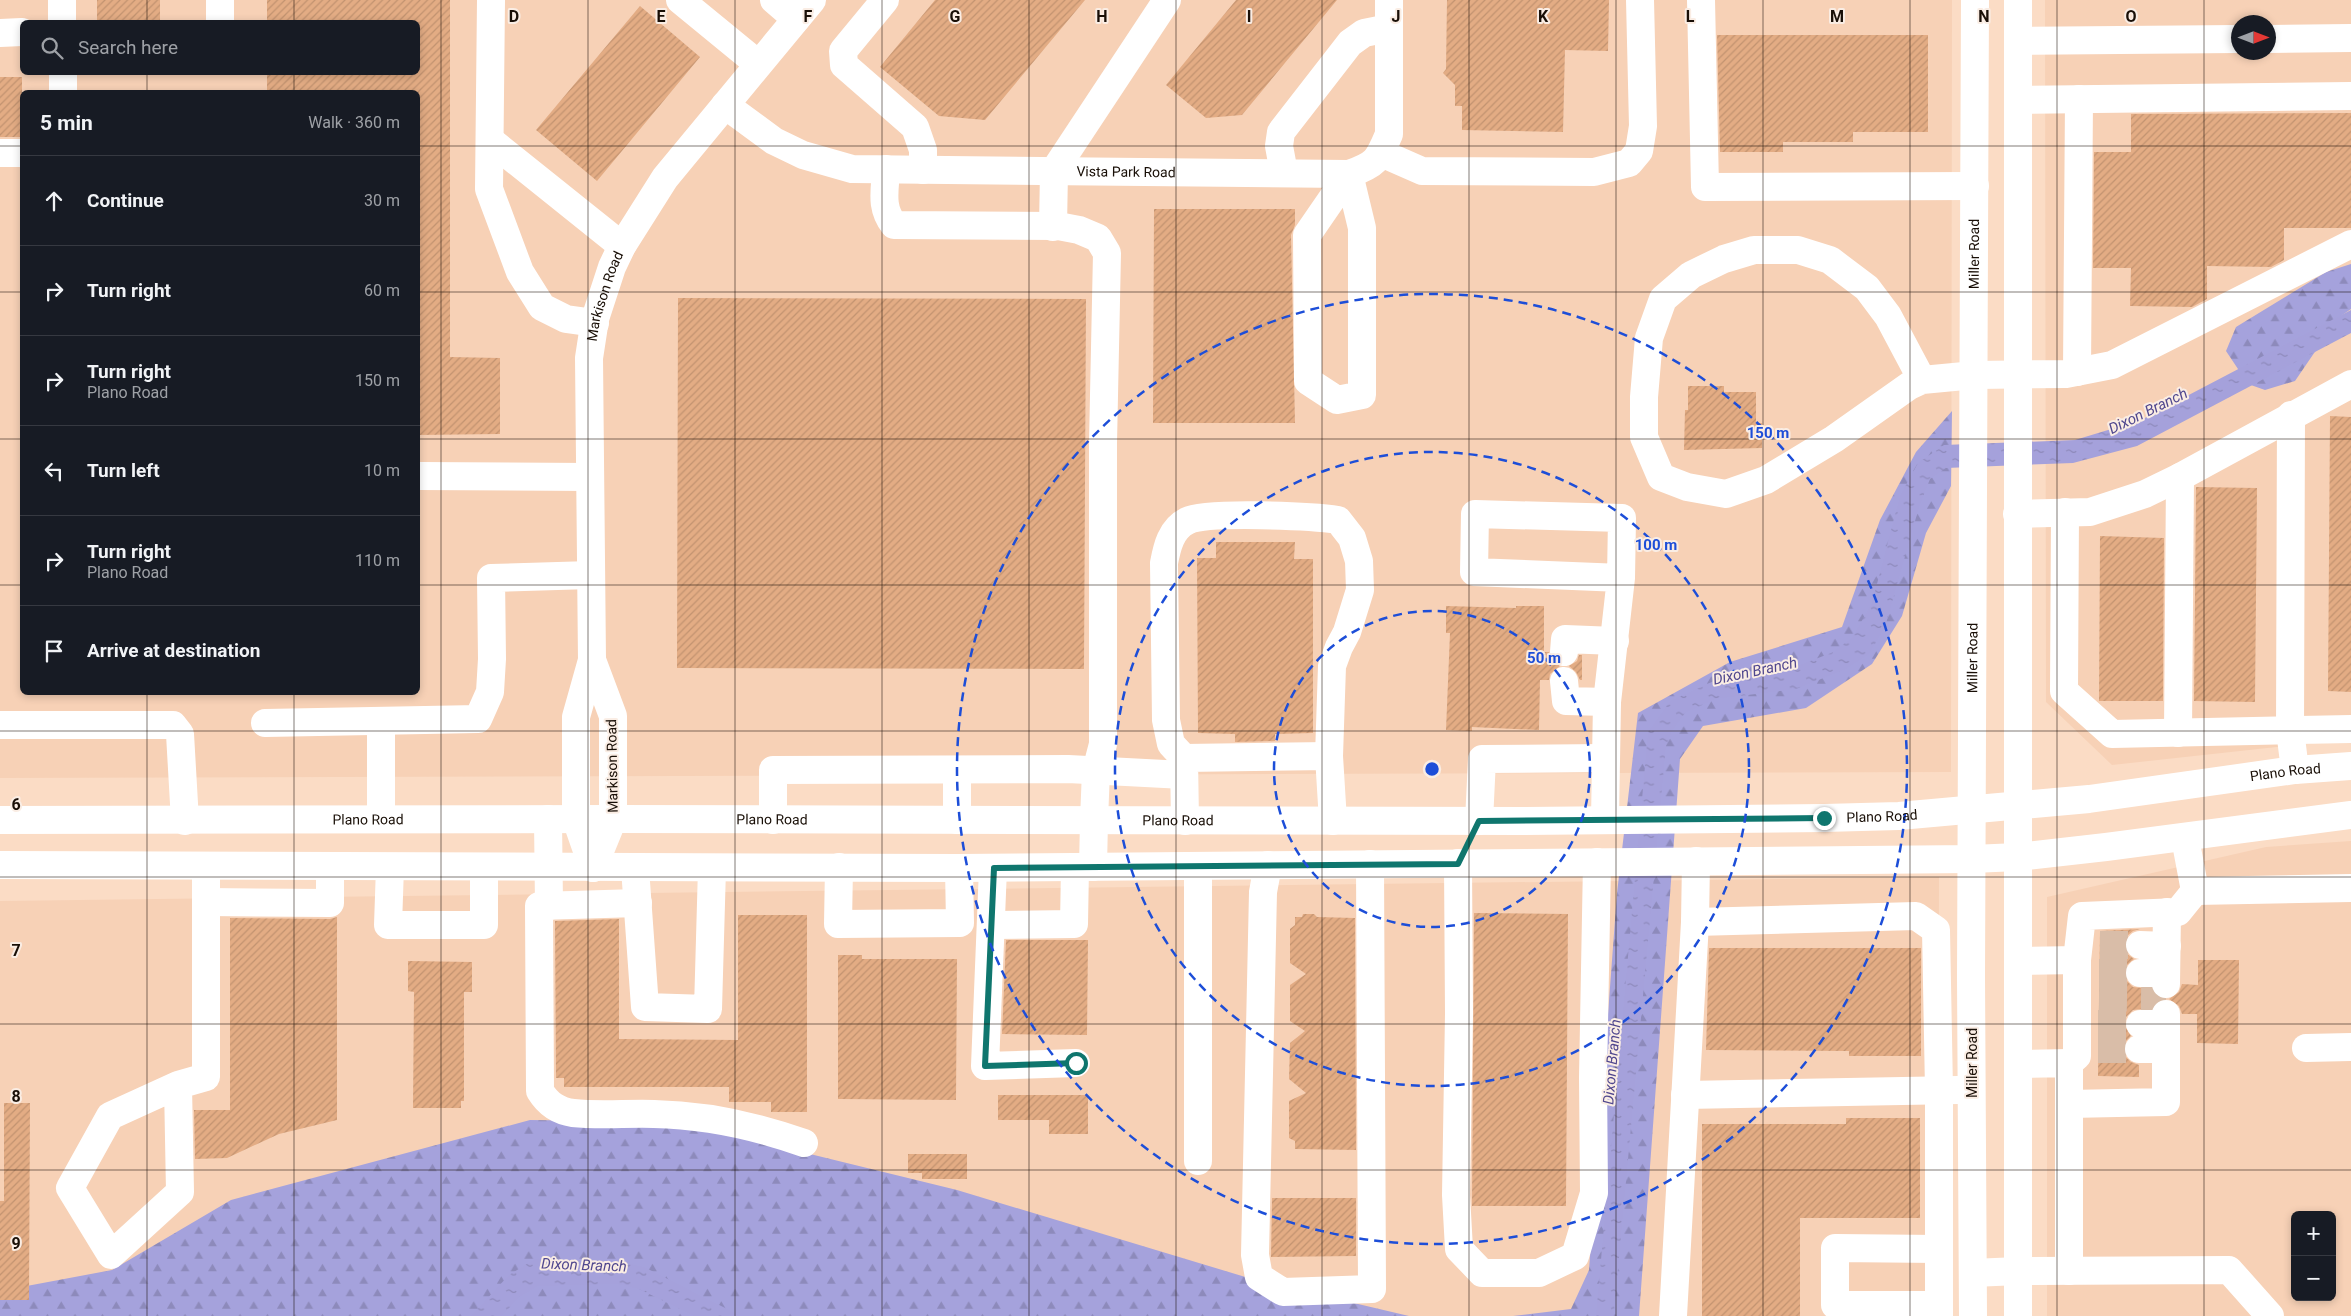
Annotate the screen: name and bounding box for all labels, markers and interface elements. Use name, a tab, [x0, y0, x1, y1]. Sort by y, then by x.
text: D	[509, 7, 519, 26]
text: E	[657, 7, 666, 26]
text: F	[804, 7, 813, 26]
text: G	[950, 7, 961, 26]
text: H	[1096, 7, 1108, 26]
text: I	[1247, 7, 1251, 26]
text: J	[1392, 7, 1400, 26]
text: K	[1538, 7, 1549, 26]
text: L	[1686, 7, 1695, 26]
text: M	[1830, 7, 1844, 26]
text: N	[1978, 7, 1990, 26]
text: O	[2125, 7, 2137, 26]
north arrow	[2231, 15, 2276, 60]
search box	[20, 20, 420, 75]
icon: search	[38, 34, 66, 62]
text: Search here	[78, 36, 178, 59]
text: 5 min	[40, 111, 93, 135]
text: Walk · 360 m	[308, 113, 400, 132]
street label: Vista Park Road	[1076, 163, 1176, 180]
icon: ahead	[40, 187, 68, 215]
text: Continue	[87, 189, 164, 212]
text: 30 m	[364, 191, 400, 210]
street label: Miller Road	[1966, 219, 1982, 289]
street label: Markison Road	[584, 249, 626, 342]
icon: right	[40, 277, 68, 305]
text: Turn right	[87, 279, 171, 302]
text: 60 m	[364, 281, 400, 300]
text: Turn right	[87, 360, 171, 383]
icon: right	[40, 367, 68, 395]
text: 150 m	[355, 371, 400, 390]
text: Plano Road	[87, 383, 168, 402]
water label: Dixon Branch	[2106, 384, 2190, 438]
text: 150 m	[1747, 424, 1789, 442]
icon: left	[40, 457, 68, 485]
text: Turn left	[87, 459, 160, 482]
text: 10 m	[364, 461, 400, 480]
text: 100 m	[1635, 536, 1677, 554]
text: Turn right	[87, 540, 171, 563]
icon: right	[40, 547, 68, 575]
text: 110 m	[355, 551, 400, 570]
text: Plano Road	[87, 563, 168, 582]
street label: Miller Road	[1964, 623, 1980, 693]
icon: arrive	[40, 637, 68, 665]
text: Arrive at destination	[87, 639, 260, 662]
text: 50 m	[1527, 649, 1561, 667]
water label: Dixon Branch	[1711, 653, 1799, 689]
street label: Markison Road	[603, 719, 621, 813]
centre of rings	[1423, 760, 1441, 778]
street label: Plano Road	[2249, 760, 2321, 784]
text: 6	[11, 795, 21, 814]
street label: Plano Road	[1846, 806, 1918, 825]
route end	[1813, 807, 1836, 830]
street label: Plano Road	[332, 811, 404, 827]
street label: Plano Road	[736, 811, 808, 827]
street label: Plano Road	[1142, 812, 1214, 828]
text: 7	[11, 941, 21, 960]
water label: Dixon Branch	[1599, 1019, 1625, 1105]
street label: Miller Road	[1964, 1028, 1980, 1098]
route start	[1065, 1052, 1088, 1075]
text: 8	[11, 1087, 21, 1106]
map controls	[2291, 1211, 2336, 1301]
button: +	[2291, 1211, 2336, 1256]
text: 9	[11, 1234, 21, 1253]
water label: Dixon Branch	[541, 1255, 627, 1275]
button: −	[2291, 1256, 2336, 1301]

